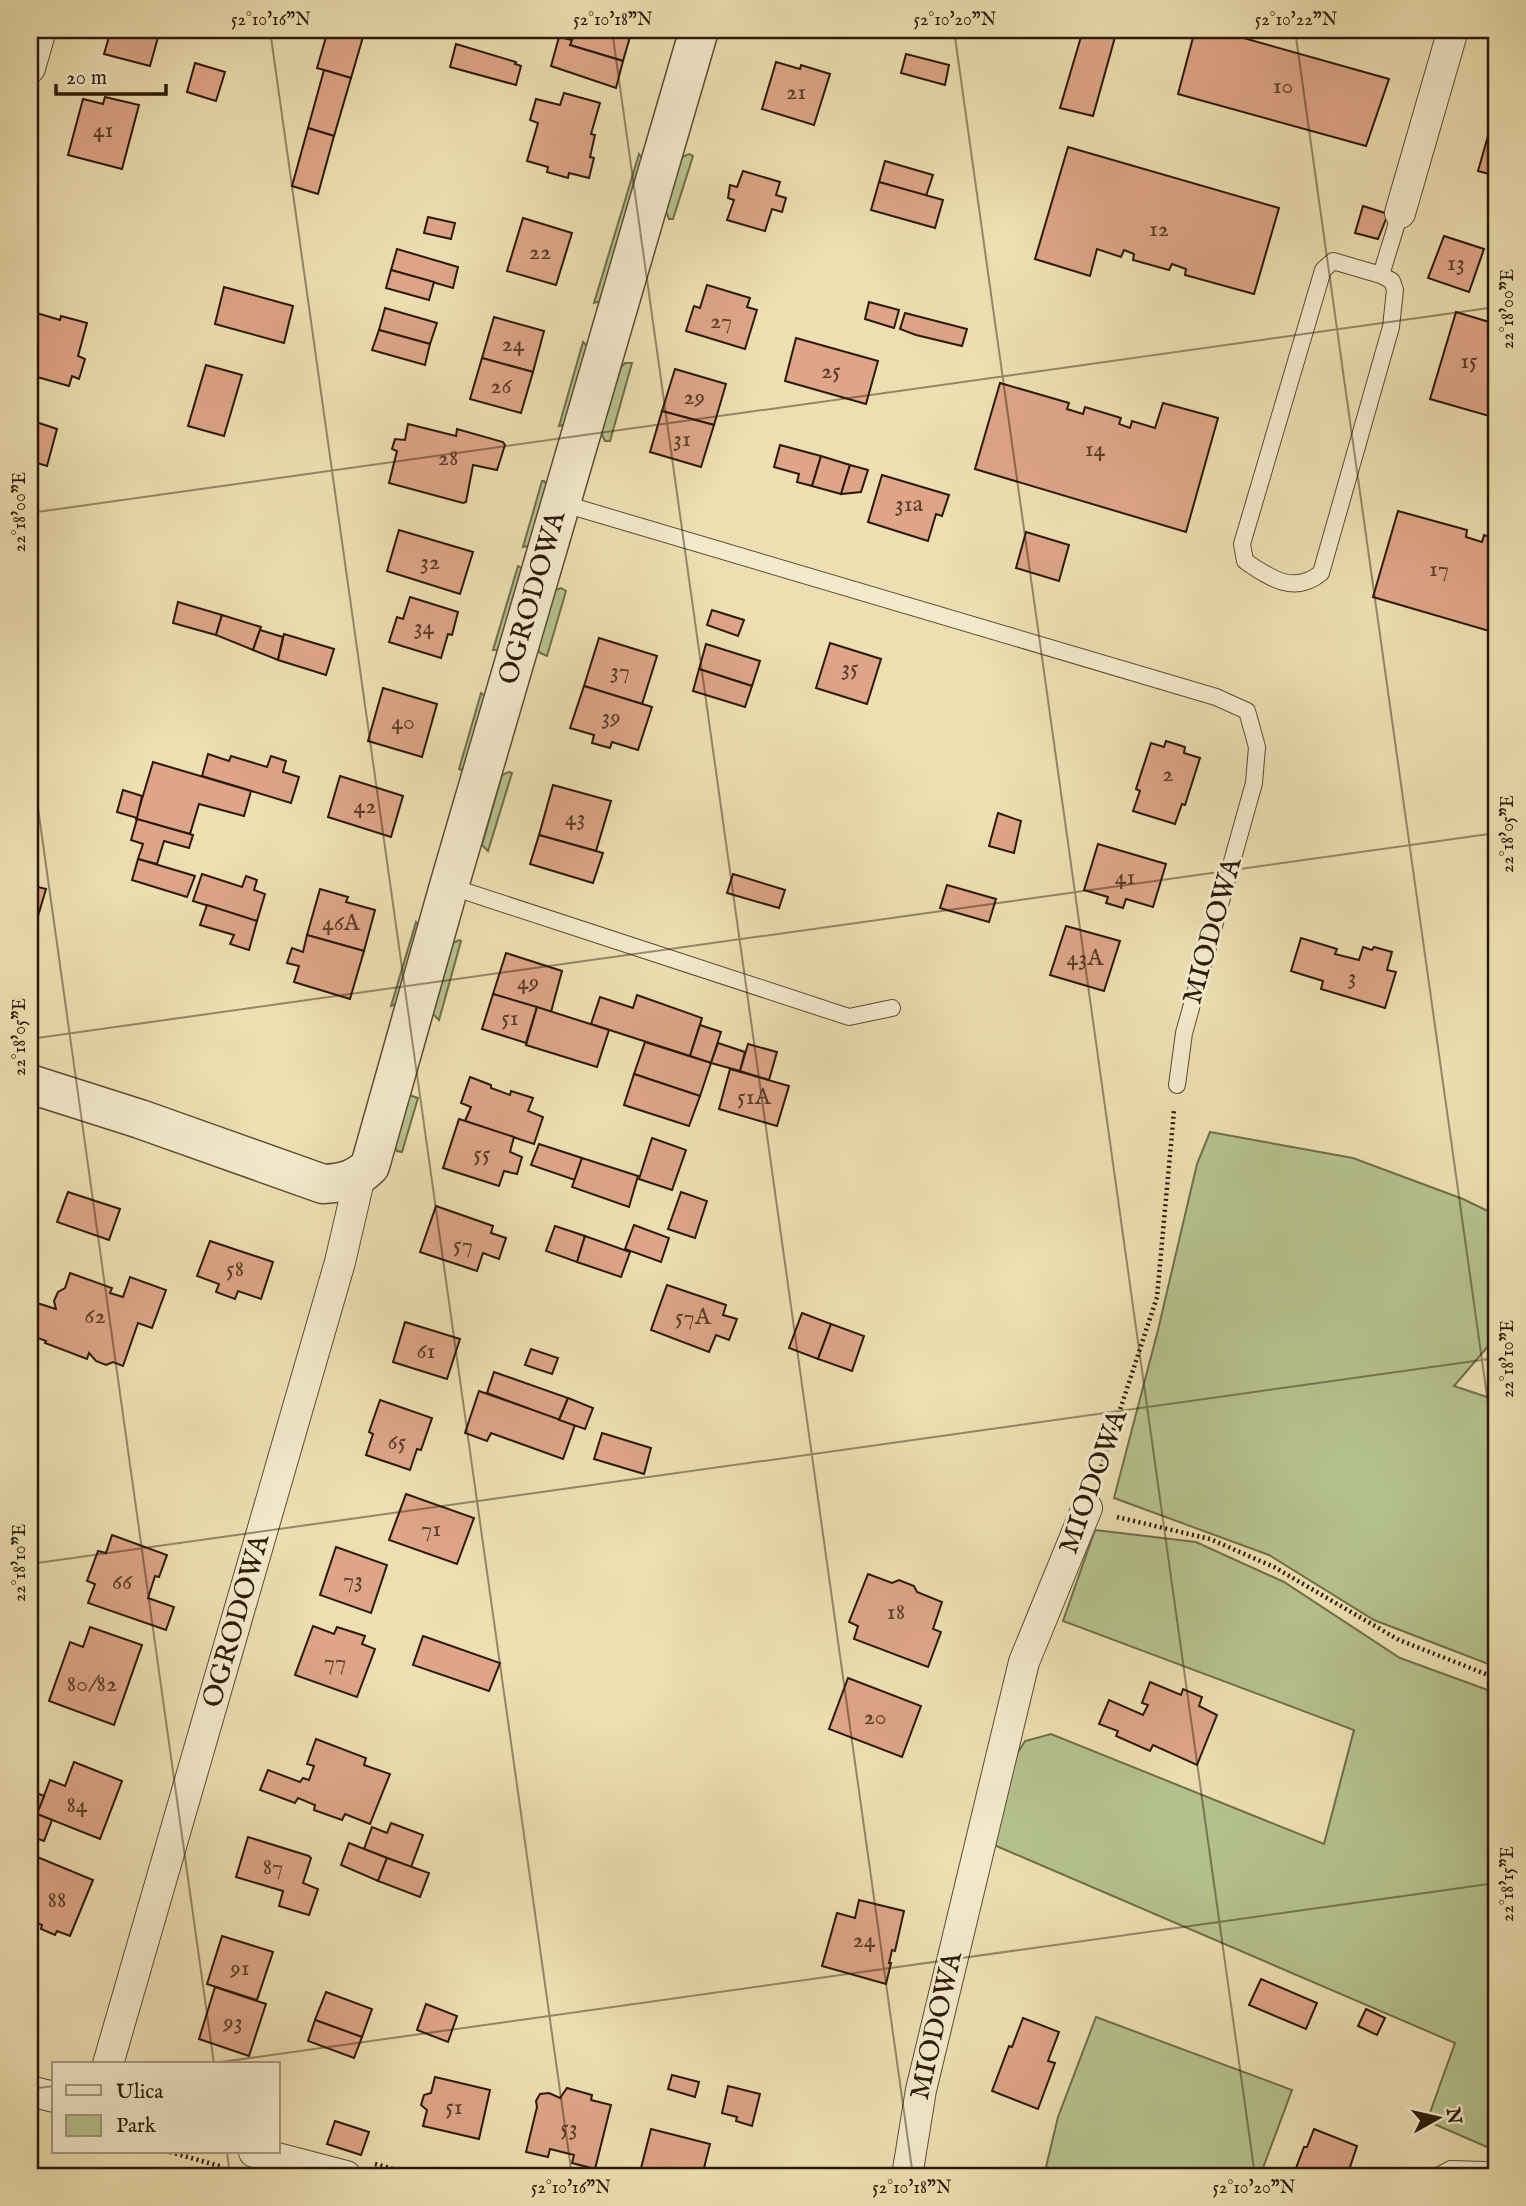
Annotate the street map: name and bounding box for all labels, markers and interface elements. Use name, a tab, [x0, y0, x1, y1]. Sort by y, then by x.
text: 52°10'16"N	[231, 9, 311, 32]
text: 52°10'18"N	[573, 9, 653, 32]
text: 52°10'20"N	[914, 9, 997, 32]
text: 52°10'22"N	[1255, 9, 1338, 32]
scale bar	[56, 52, 166, 96]
text: 20 m	[66, 65, 107, 92]
house number: 10	[1273, 71, 1293, 102]
house number: 21	[786, 77, 806, 108]
house number: 41	[93, 115, 113, 146]
house number: 12	[1149, 214, 1169, 245]
house number: 22	[529, 237, 551, 268]
house number: 13	[1447, 248, 1465, 279]
text: 22°18'00"E	[1497, 269, 1520, 349]
house number: 27	[710, 306, 732, 337]
house number: 24	[501, 329, 525, 360]
house number: 15	[1460, 346, 1478, 377]
house number: 25	[821, 356, 841, 387]
house number: 26	[490, 371, 513, 402]
house number: 29	[683, 382, 705, 413]
house number: 31	[673, 424, 691, 455]
house number: 14	[1085, 434, 1106, 465]
house number: 28	[438, 443, 458, 474]
text: 22°18'00"E	[9, 472, 32, 552]
house number: 31a	[895, 489, 924, 520]
street label: OGRODOWA	[492, 506, 575, 689]
house number: 32	[420, 547, 440, 578]
house number: 17	[1429, 554, 1449, 585]
house number: 34	[414, 612, 435, 643]
house number: 35	[841, 653, 859, 684]
house number: 37	[610, 656, 630, 687]
house number: 39	[601, 702, 621, 733]
house number: 40	[391, 707, 415, 738]
house number: 2	[1162, 759, 1174, 790]
house number: 42	[353, 791, 377, 822]
text: 22°18'05"E	[1497, 795, 1520, 873]
house number: 43	[565, 803, 585, 834]
street label: MIODOWA	[1175, 853, 1251, 1008]
house number: 41	[1115, 862, 1135, 893]
house number: 46A	[322, 908, 361, 939]
house number: 43A	[1067, 943, 1104, 974]
house number: 3	[1348, 962, 1356, 993]
house number: 49	[517, 967, 539, 998]
text: 22°18'05"E	[9, 998, 32, 1076]
house number: 51	[501, 1003, 519, 1034]
house number: 51A	[737, 1082, 772, 1113]
house number: 55	[473, 1139, 491, 1170]
house number: 57	[453, 1230, 473, 1261]
house number: 58	[226, 1254, 244, 1285]
house number: 62	[84, 1301, 106, 1332]
house number: 57A	[675, 1302, 712, 1333]
text: 22°18'10"E	[1497, 1320, 1520, 1398]
house number: 61	[417, 1336, 435, 1367]
street label: MIODOWA	[1052, 1404, 1137, 1559]
house number: 65	[388, 1427, 407, 1458]
house number: 71	[421, 1514, 441, 1545]
text: 22°18'10"E	[9, 1524, 32, 1602]
street label: OGRODOWA	[196, 1529, 279, 1712]
house number: 73	[343, 1565, 363, 1596]
house number: 66	[112, 1567, 133, 1598]
house number: 18	[887, 1597, 905, 1628]
house number: 77	[324, 1647, 346, 1678]
house number: 80/82	[67, 1669, 117, 1700]
house number: 20	[863, 1702, 887, 1733]
house number: 84	[66, 1790, 88, 1821]
text: 22°18'15"E	[1497, 1846, 1520, 1922]
house number: 87	[263, 1852, 283, 1883]
house number: 88	[48, 1885, 66, 1916]
house number: 24	[852, 1925, 876, 1956]
street label: MIODOWA	[903, 1948, 971, 2103]
house number: 91	[229, 1953, 250, 1984]
house number: 93	[222, 2007, 243, 2038]
legend	[52, 2062, 280, 2154]
text: Ulica	[116, 2079, 164, 2106]
north arrow	[1404, 2084, 1474, 2154]
house number: 51	[445, 2092, 463, 2123]
text: N	[1440, 2105, 1466, 2126]
text: Park	[116, 2113, 157, 2140]
house number: 53	[560, 2113, 578, 2144]
text: 52°10'16"N	[531, 2177, 611, 2200]
text: 52°10'18"N	[872, 2177, 952, 2200]
text: 52°10'20"N	[1213, 2177, 1296, 2200]

